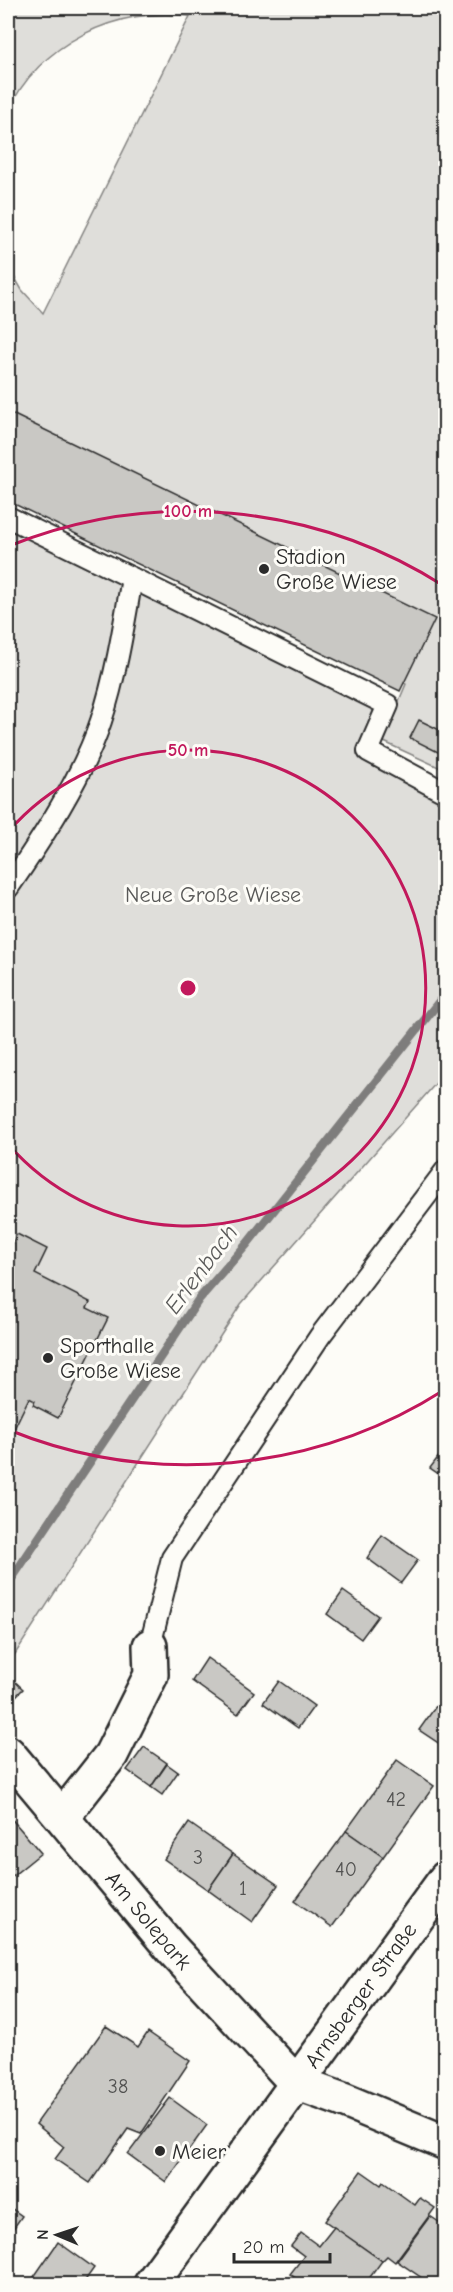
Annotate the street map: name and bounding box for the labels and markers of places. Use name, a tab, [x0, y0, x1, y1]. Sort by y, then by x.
place label: Stadion Große Wiese	[276, 544, 397, 595]
marker: Stadion Große Wiese	[257, 562, 271, 576]
centre of rings	[178, 978, 198, 998]
place label: Sporthalle Große Wiese	[60, 1333, 181, 1384]
marker: Sporthalle Große Wiese	[41, 1351, 55, 1365]
place label: Meier	[172, 2139, 226, 2165]
marker: Meier	[153, 2144, 167, 2158]

